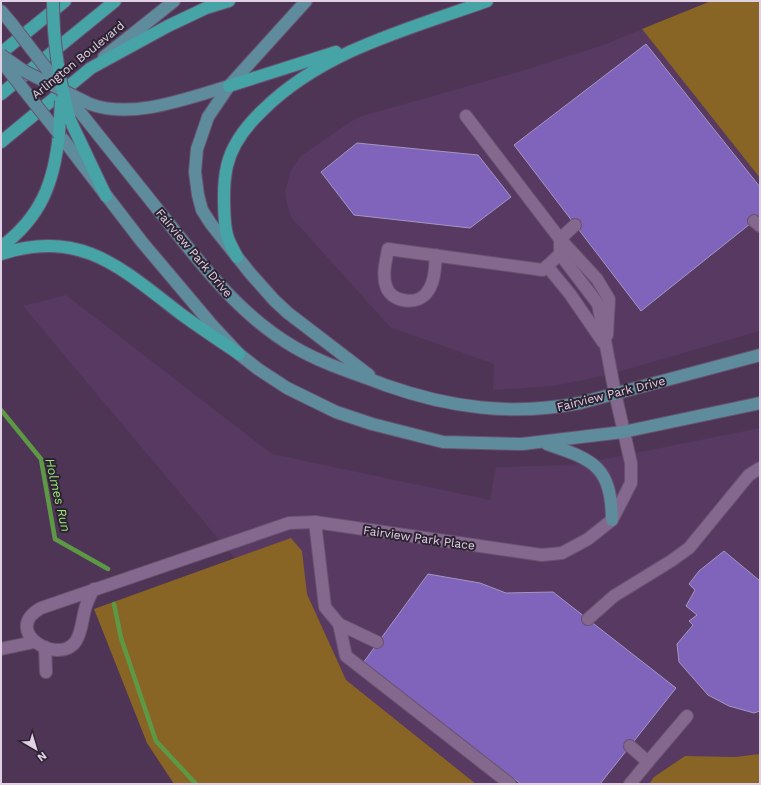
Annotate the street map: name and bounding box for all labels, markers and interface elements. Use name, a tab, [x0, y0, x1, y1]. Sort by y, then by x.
street label: Arlington Boulevard	[29, 18, 127, 102]
street label: Fairview Park Drive	[153, 206, 235, 300]
street label: Fairview Park Drive	[555, 374, 667, 414]
water label: Holmes Run	[42, 457, 74, 533]
street label: Fairview Park Place	[362, 523, 476, 553]
north arrow	[16, 729, 56, 769]
text: N	[35, 749, 49, 764]

